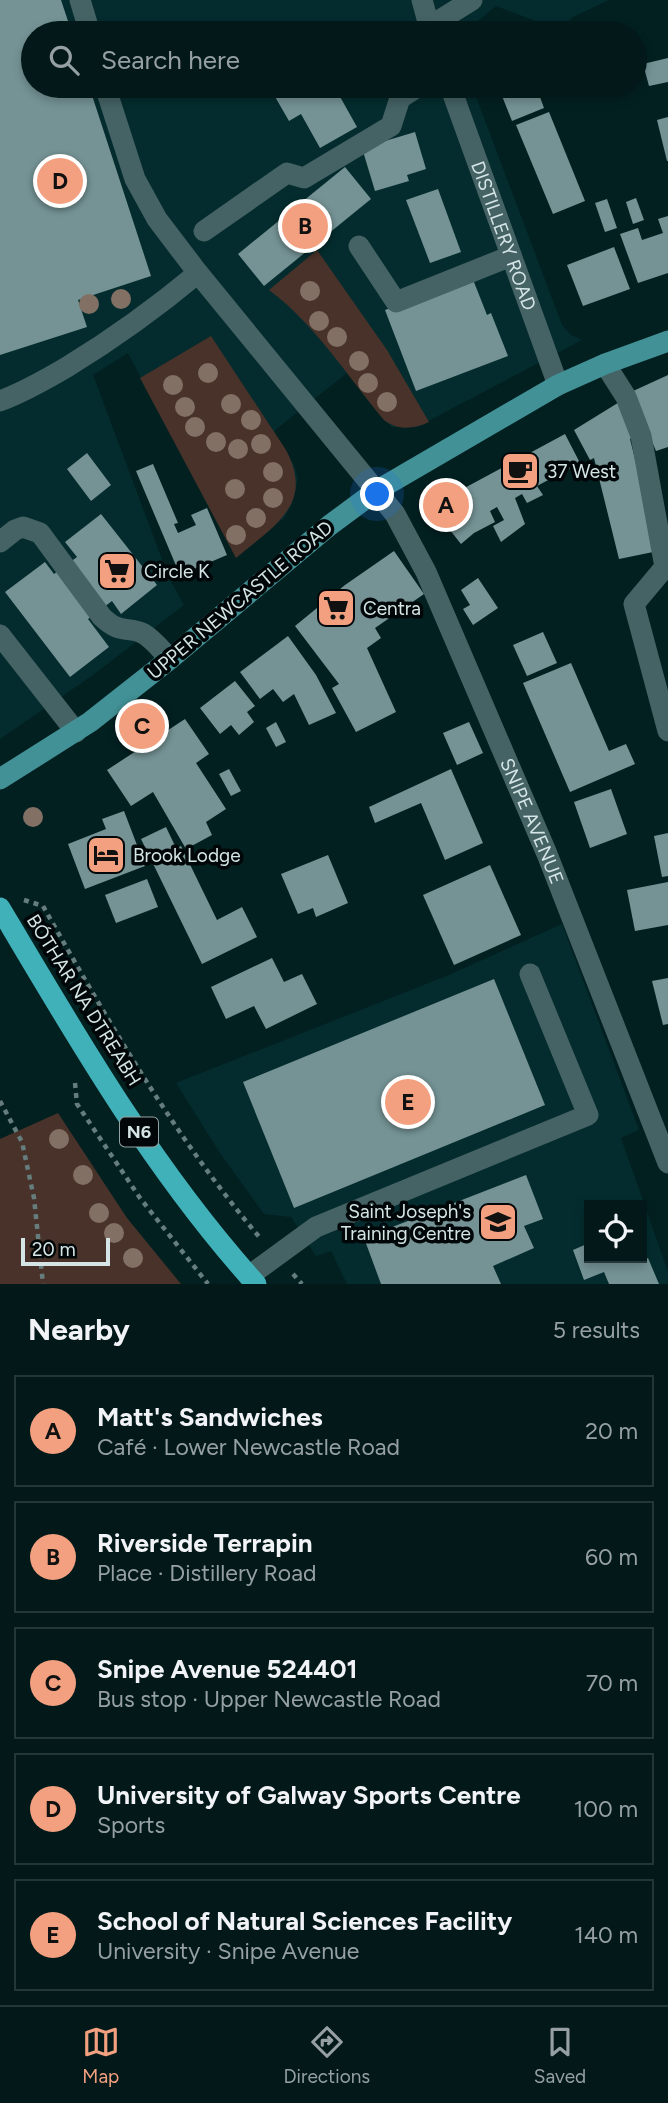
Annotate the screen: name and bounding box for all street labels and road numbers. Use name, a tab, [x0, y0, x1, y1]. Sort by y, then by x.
street label: DISTILLERY ROAD	[466, 158, 542, 313]
street label: UPPER NEWCASTLE ROAD	[143, 516, 337, 684]
street label: SNIPE AVENUE	[496, 755, 569, 887]
street label: BÓTHAR NA DTREABH	[22, 910, 146, 1090]
road number: N6	[120, 1118, 158, 1147]

